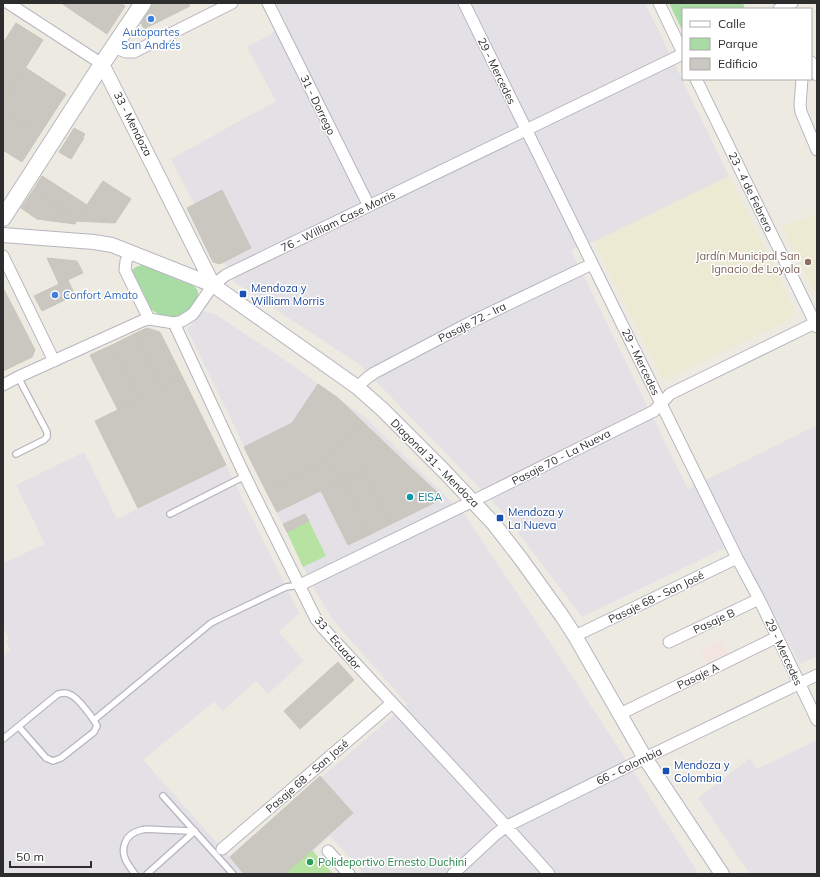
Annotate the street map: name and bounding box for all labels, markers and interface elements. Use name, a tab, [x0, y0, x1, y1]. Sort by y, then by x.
legend	[682, 8, 812, 80]
marker: Autopartes San Andrés	[146, 14, 156, 24]
text: Calle	[718, 16, 745, 31]
place label: Autopartes San Andrés	[121, 25, 181, 52]
street label: 29 - Mercedes	[475, 35, 519, 107]
text: Parque	[718, 36, 758, 51]
text: Edificio	[718, 56, 758, 71]
street label: 31 - Dorrego	[297, 73, 339, 137]
street label: 33 - Mendoza	[111, 89, 155, 159]
street label: 23 - 4 de Febrero	[726, 150, 776, 234]
street label: 76 - William Case Morris	[279, 187, 397, 255]
place label: Jardín Municipal San Ignacio de Loyola	[696, 249, 800, 276]
marker: Jardín Municipal San Ignacio de Loyola	[803, 257, 813, 267]
place label: Mendoza y William Morris	[251, 281, 325, 308]
place label: Confort Amato	[63, 288, 138, 302]
marker: Mendoza y William Morris	[238, 289, 248, 299]
marker: Confort Amato	[50, 290, 60, 300]
street label: Pasaje 72 - Ira	[436, 299, 508, 345]
street label: 29 - Mercedes	[619, 326, 663, 398]
street label: Diagonal 31 - Mendoza	[388, 416, 482, 510]
street label: Pasaje 70 - La Nueva	[509, 426, 613, 488]
place label: EISA	[418, 490, 442, 504]
marker: EISA	[405, 492, 415, 502]
place label: Mendoza y La Nueva	[508, 505, 564, 532]
marker: Mendoza y La Nueva	[495, 513, 505, 523]
street label: Pasaje 68 - San José	[606, 568, 706, 626]
street label: Pasaje B	[691, 605, 737, 637]
street label: 33 - Ecuador	[312, 613, 364, 673]
street label: 29 - Mercedes	[762, 616, 806, 688]
street label: Pasaje A	[675, 660, 721, 692]
street label: Pasaje 68 - San José	[263, 736, 351, 816]
street label: 66 - Colombia	[594, 744, 664, 788]
place label: Mendoza y Colombia	[674, 758, 730, 785]
marker: Mendoza y Colombia	[661, 766, 671, 776]
scale bar	[10, 843, 91, 869]
text: 50 m	[16, 849, 44, 864]
place label: Polideportivo Ernesto Duchini	[318, 855, 467, 869]
marker: Polideportivo Ernesto Duchini	[305, 857, 315, 867]

